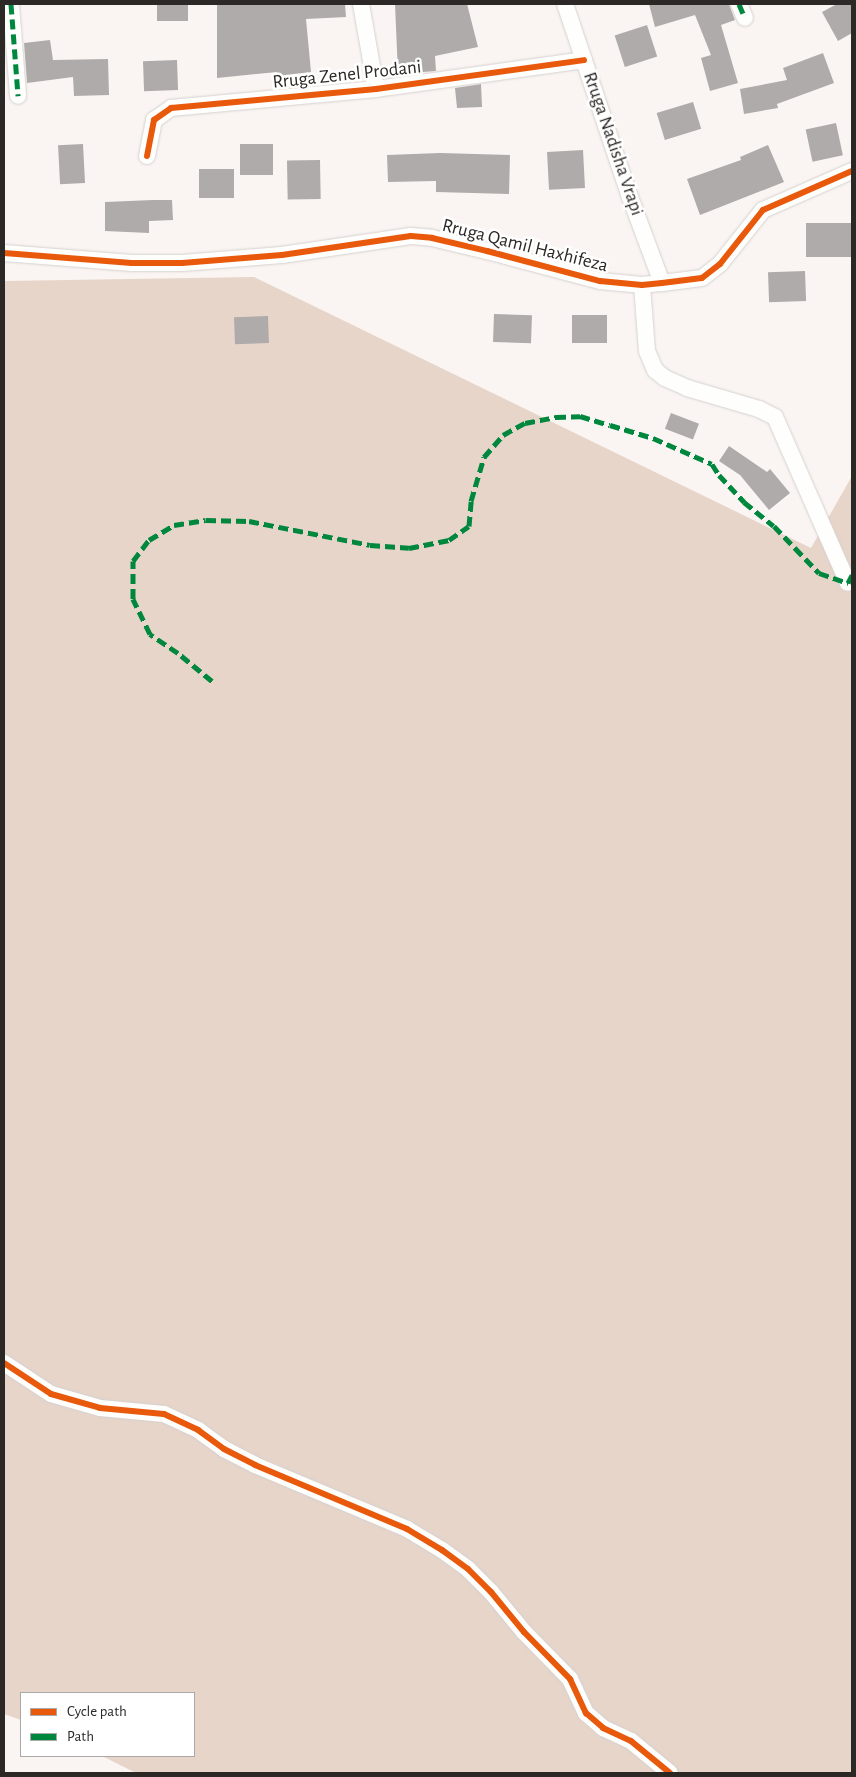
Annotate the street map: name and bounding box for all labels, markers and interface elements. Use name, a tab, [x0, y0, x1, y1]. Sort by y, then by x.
street label: Rruga Zenel Prodani	[271, 56, 423, 94]
street label: Rruga Nadisha Vrapi	[578, 69, 648, 219]
street label: Rruga Qamil Haxhifeza	[440, 214, 610, 278]
legend	[20, 1692, 195, 1757]
text: Cycle path	[67, 1704, 127, 1719]
text: Path	[67, 1729, 94, 1744]

